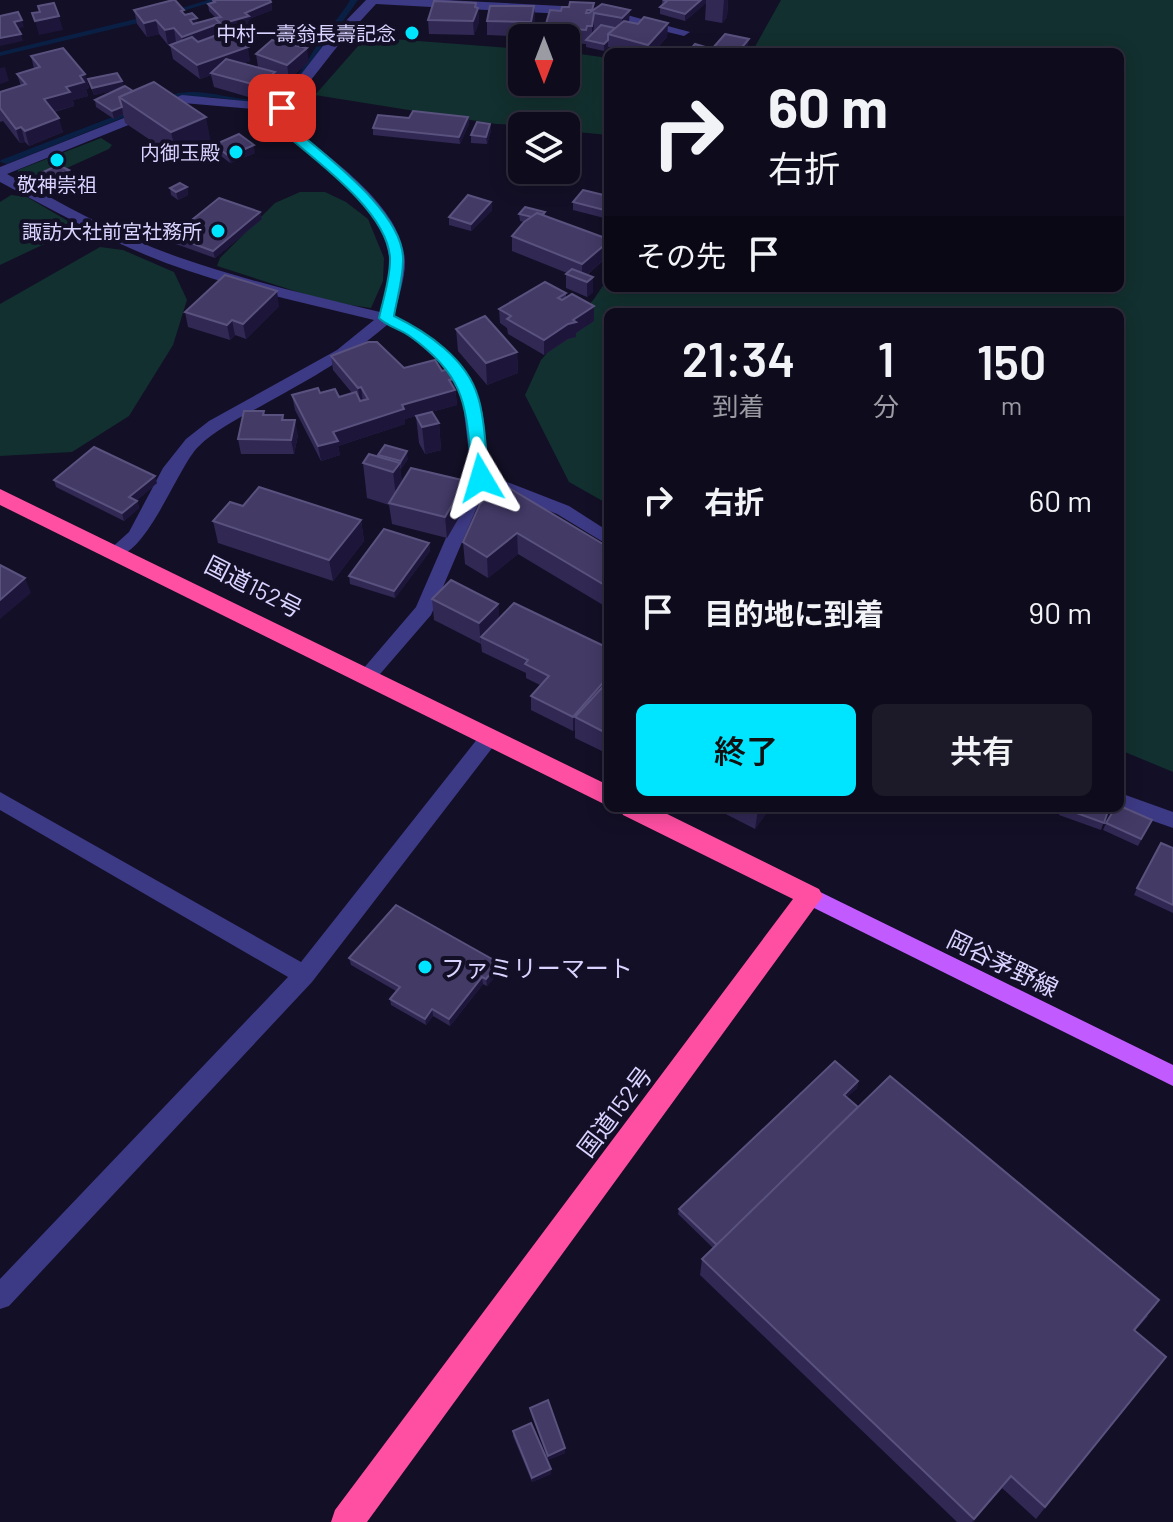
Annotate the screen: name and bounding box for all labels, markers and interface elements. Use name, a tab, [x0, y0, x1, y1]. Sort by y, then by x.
place label: 中村一壽翁長壽記念	[216, 21, 396, 45]
marker: 中村一壽翁長壽記念	[403, 24, 421, 42]
north arrow	[508, 24, 580, 96]
map controls	[508, 24, 580, 184]
text: 60 m	[768, 72, 888, 139]
pin	[248, 74, 316, 142]
icon: right	[636, 80, 740, 184]
icon: arrive	[260, 86, 304, 130]
button: layers	[508, 112, 580, 184]
place label: 内御玉殿	[140, 140, 220, 164]
marker: 内御玉殿	[227, 143, 245, 161]
text: 右折	[768, 146, 840, 189]
marker: 敬神崇祖	[48, 151, 66, 169]
place label: 敬神崇祖	[17, 172, 97, 196]
place label: 諏訪大社前宮社務所	[22, 219, 202, 243]
marker: 諏訪大社前宮社務所	[209, 222, 227, 240]
icon: arrive	[742, 232, 786, 276]
text: その先	[636, 237, 726, 273]
text: 21:34	[682, 329, 795, 387]
text: 1	[877, 329, 894, 387]
text: 150	[977, 332, 1046, 390]
text: m	[1001, 389, 1022, 420]
text: 到着	[712, 390, 764, 421]
text: 分	[873, 390, 899, 421]
position arrow	[439, 436, 523, 520]
icon: right	[636, 478, 680, 522]
text: 60 m	[1029, 482, 1092, 518]
text: 右折	[704, 483, 764, 519]
street label: 国道152号	[200, 549, 308, 623]
icon: arrive	[636, 590, 680, 634]
text: 90 m	[1029, 594, 1092, 630]
text: 目的地に到着	[704, 595, 884, 631]
button: 終了	[636, 704, 856, 796]
button: 共有	[872, 704, 1092, 796]
street label: 岡谷茅野線	[943, 924, 1063, 1002]
place label: ファミリーマート	[441, 953, 633, 982]
marker: ファミリーマート	[416, 958, 434, 976]
street label: 国道152号	[571, 1060, 657, 1162]

